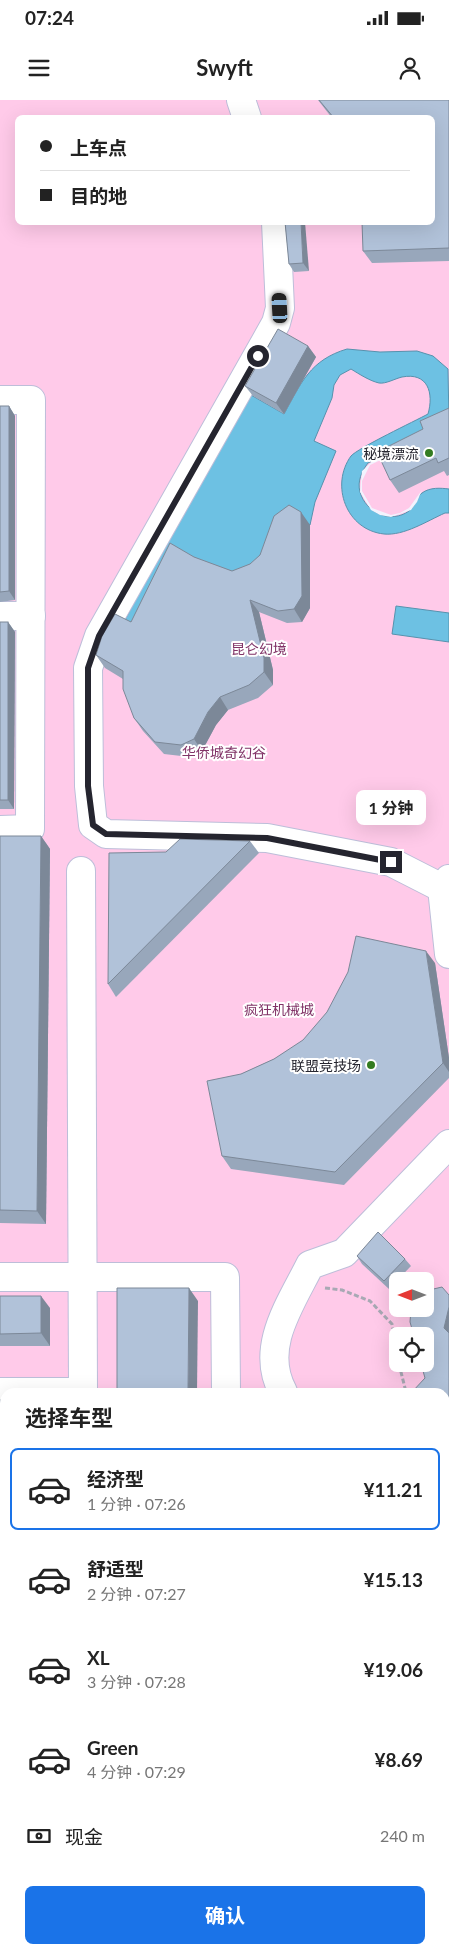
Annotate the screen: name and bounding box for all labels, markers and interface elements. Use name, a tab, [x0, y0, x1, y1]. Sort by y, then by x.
text: 07:24	[25, 6, 74, 29]
icon: menu	[25, 54, 53, 82]
text: Swyft	[196, 54, 253, 81]
icon: person	[396, 54, 424, 82]
text: 上车点	[70, 136, 127, 159]
text: 目的地	[70, 184, 127, 207]
car	[271, 293, 288, 323]
route start	[247, 345, 269, 367]
place label: 秘境漂流	[363, 445, 419, 462]
marker: 秘境漂流	[423, 447, 435, 459]
park label: 昆仑幻境	[231, 640, 287, 657]
park label: 华侨城奇幻谷	[182, 744, 266, 761]
callout: 1 分钟	[356, 790, 426, 824]
text: 1 分钟	[368, 798, 414, 817]
route end	[380, 851, 402, 873]
park label: 疯狂机械城	[244, 1001, 314, 1018]
place label: 联盟竞技场	[291, 1057, 361, 1074]
marker: 联盟竞技场	[365, 1059, 377, 1071]
north arrow	[389, 1272, 434, 1318]
map controls	[389, 1272, 434, 1372]
button: locate	[389, 1327, 434, 1372]
text: 选择车型	[25, 1404, 113, 1431]
icon: car	[27, 1467, 72, 1512]
text: 经济型	[87, 1467, 144, 1490]
text: ¥11.21	[363, 1478, 423, 1501]
text: 1 分钟 · 07:26	[87, 1494, 186, 1513]
icon: car	[27, 1557, 72, 1602]
text: 舒适型	[87, 1557, 144, 1580]
text: ¥15.13	[363, 1568, 423, 1591]
text: 2 分钟 · 07:27	[87, 1584, 186, 1603]
text: XL	[87, 1646, 110, 1669]
icon: car	[27, 1647, 72, 1692]
text: ¥19.06	[363, 1658, 423, 1681]
text: 3 分钟 · 07:28	[87, 1672, 186, 1691]
text: Green	[87, 1736, 138, 1759]
icon: car	[27, 1737, 72, 1782]
text: ¥8.69	[374, 1748, 423, 1771]
text: 4 分钟 · 07:29	[87, 1762, 186, 1781]
icon: cash	[25, 1822, 53, 1850]
text: 现金	[65, 1825, 103, 1848]
text: 240 m	[380, 1826, 425, 1845]
button: 确认	[25, 1886, 425, 1944]

